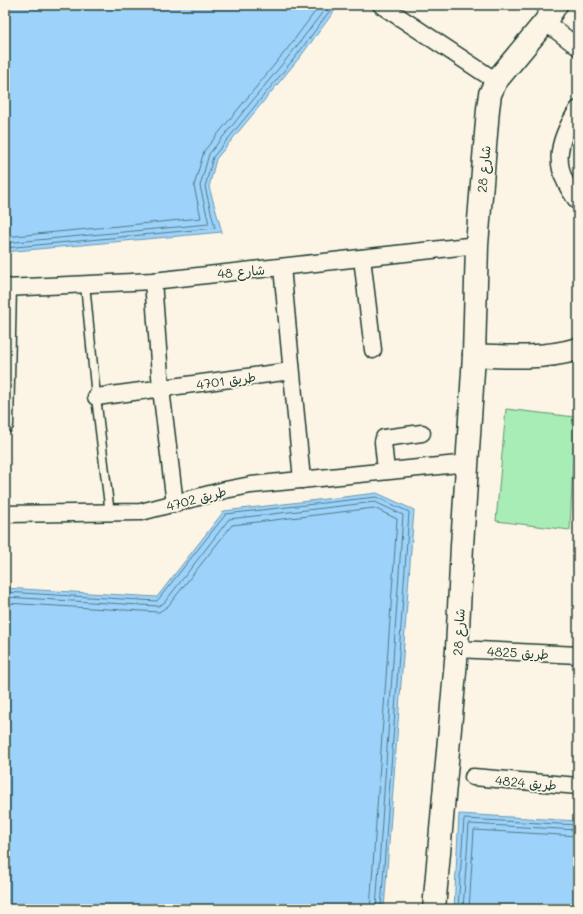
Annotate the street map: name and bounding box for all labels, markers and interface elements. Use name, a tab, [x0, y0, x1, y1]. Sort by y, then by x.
street label: شارع 28	[472, 145, 496, 194]
street label: شارع 48	[216, 260, 266, 284]
street label: طريق 4701	[195, 367, 257, 394]
street label: طريق 4702	[164, 482, 228, 515]
street label: شارع 28	[448, 608, 470, 656]
street label: طريق 4825	[487, 642, 549, 663]
street label: طريق 4824	[494, 771, 558, 794]

